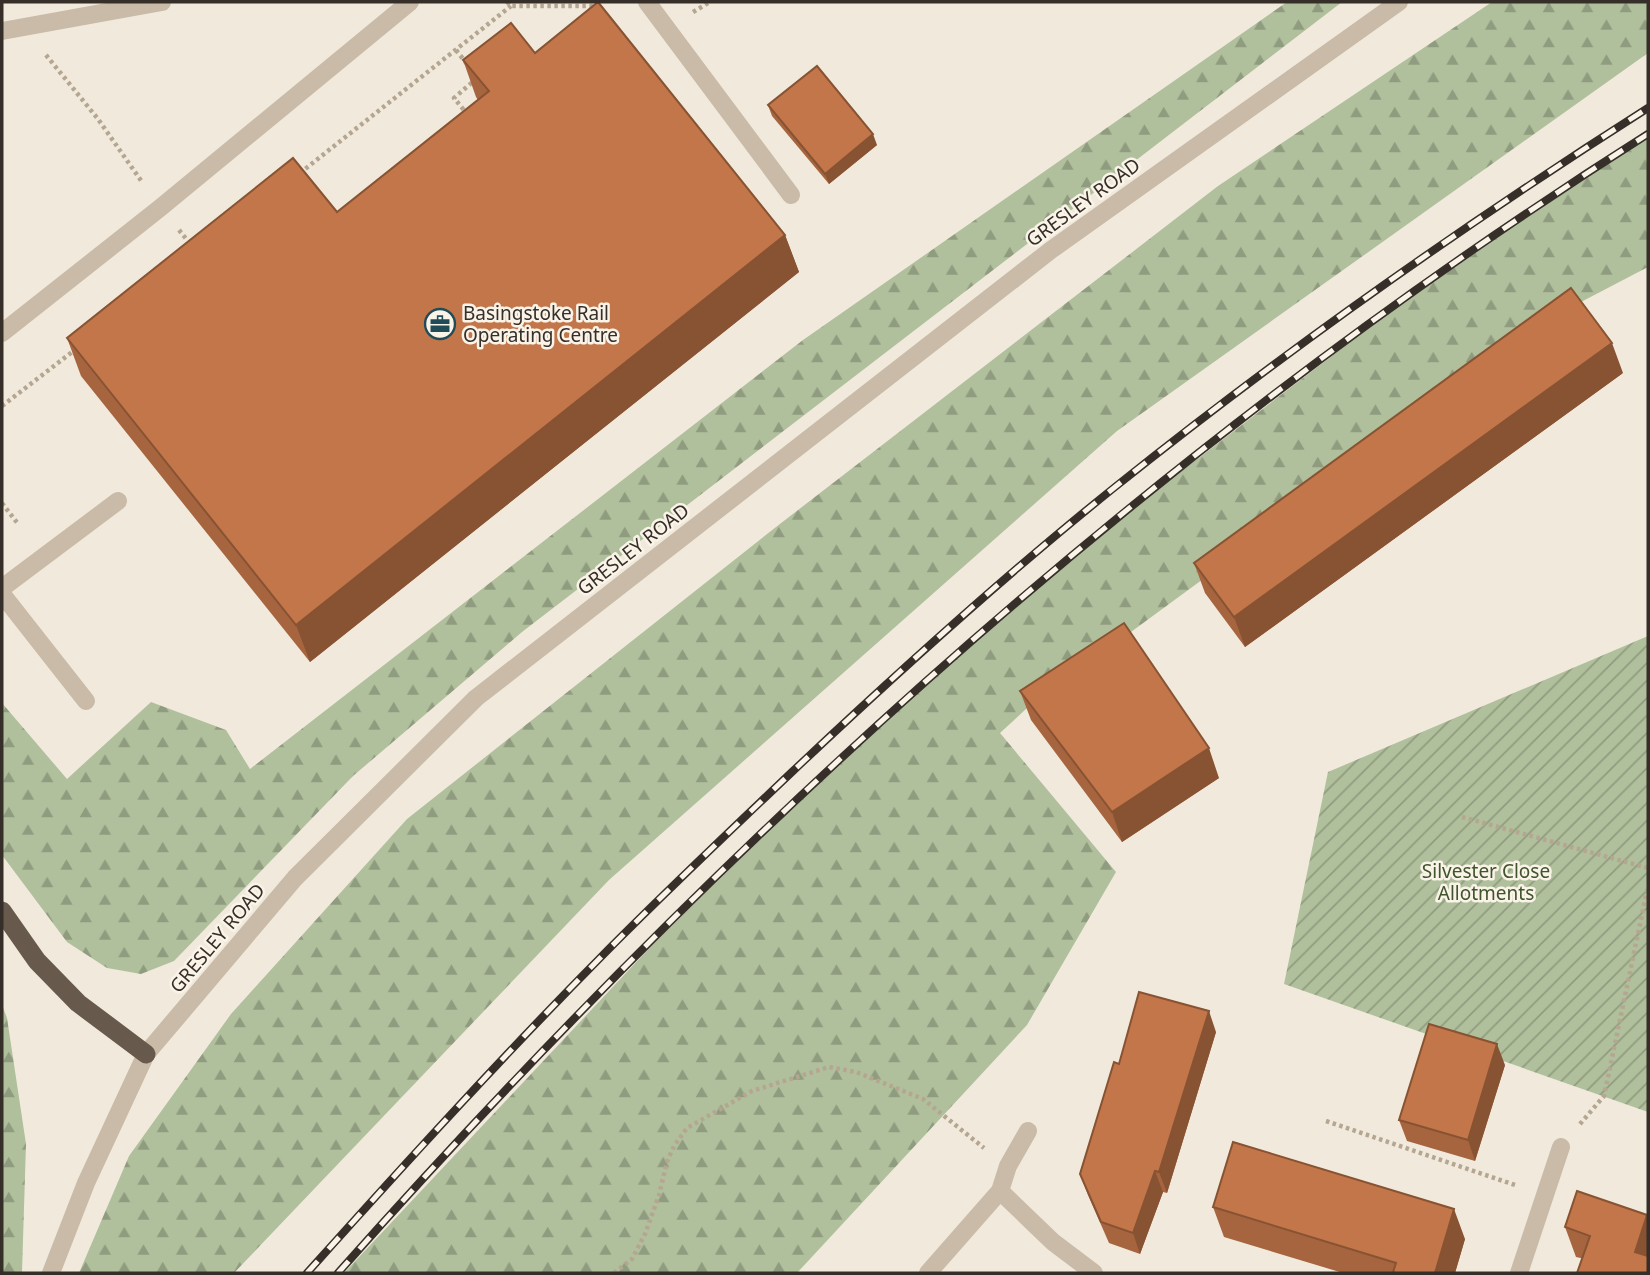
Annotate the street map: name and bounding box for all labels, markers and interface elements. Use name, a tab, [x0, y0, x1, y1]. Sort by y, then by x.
street label: GRESLEY ROAD	[1021, 152, 1145, 252]
place label: Basingstoke Rail Operating Centre	[463, 300, 618, 348]
office icon: Basingstoke Rail Operating Centre	[423, 307, 457, 341]
street label: GRESLEY ROAD	[572, 497, 694, 601]
park label: Silvester Close Allotments	[1422, 858, 1550, 906]
street label: GRESLEY ROAD	[164, 878, 270, 998]

